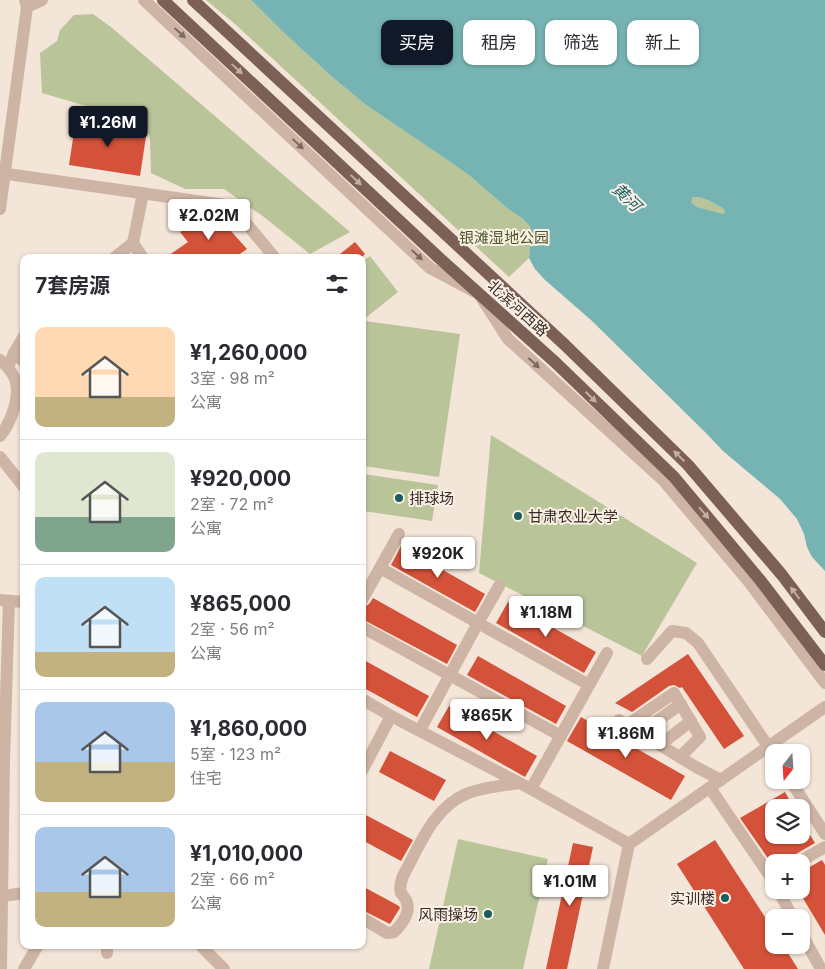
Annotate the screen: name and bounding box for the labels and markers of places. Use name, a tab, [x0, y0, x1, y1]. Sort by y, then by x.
pin: ¥1.26M	[67, 106, 149, 148]
pin: ¥2.02M	[168, 198, 250, 241]
place label: 排球场	[409, 489, 454, 508]
marker: 排球场	[393, 492, 405, 504]
place label: 甘肃农业大学	[528, 507, 618, 526]
marker: 甘肃农业大学	[512, 510, 524, 522]
pin: ¥920K	[403, 536, 473, 579]
pin: ¥1.18M	[505, 596, 587, 638]
pin: ¥865K	[452, 698, 522, 741]
pin: ¥1.86M	[585, 716, 667, 759]
pin: ¥1.01M	[529, 864, 611, 907]
place label: 实训楼	[670, 889, 715, 908]
marker: 实训楼	[719, 892, 731, 904]
place label: 风雨操场	[418, 905, 478, 924]
marker: 风雨操场	[482, 908, 494, 920]

